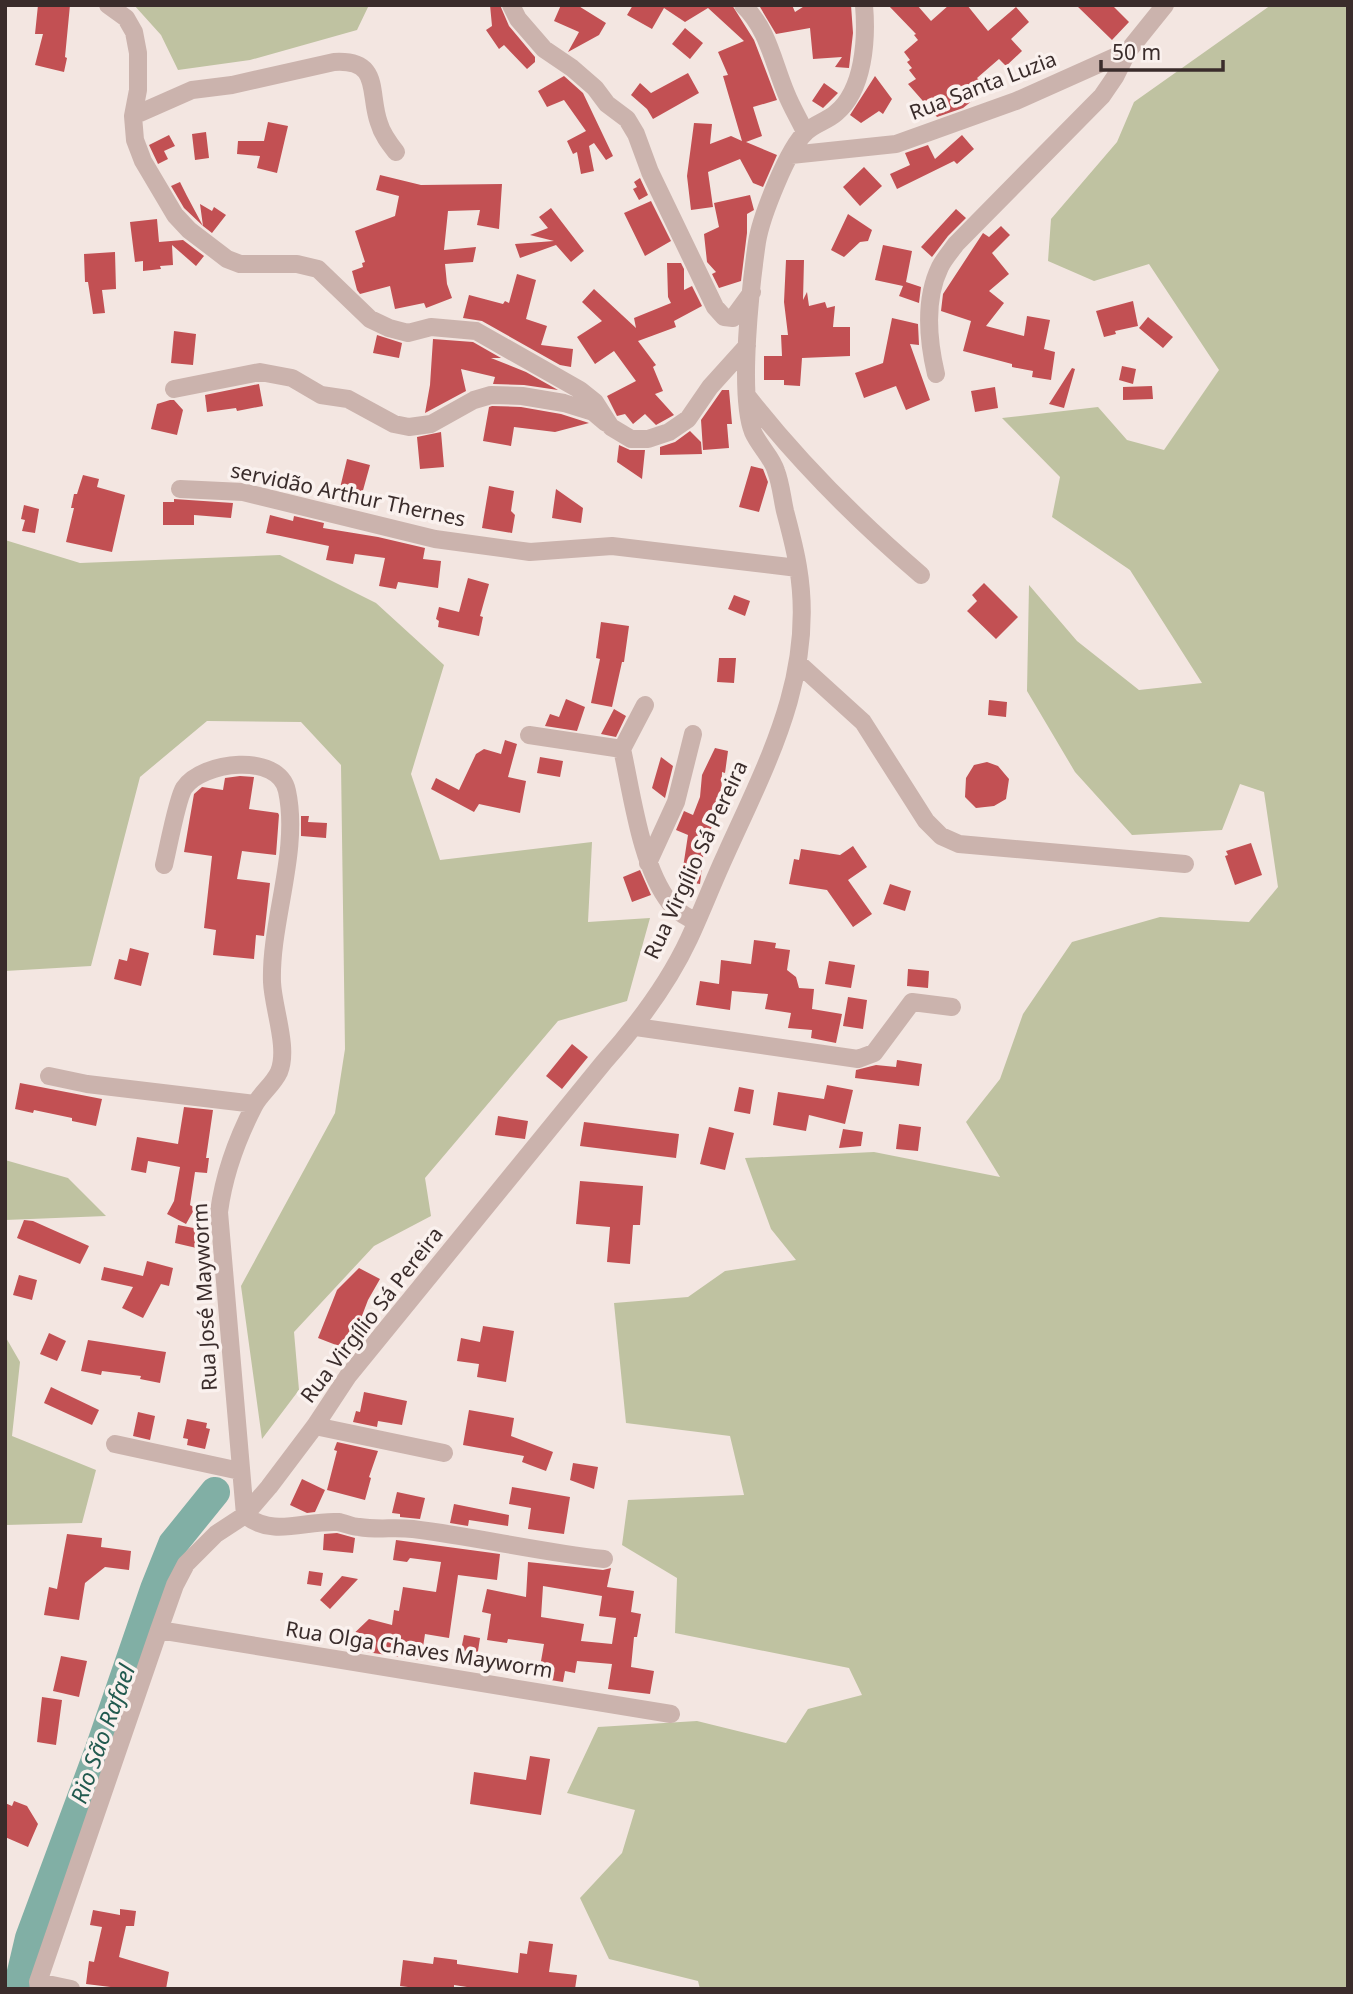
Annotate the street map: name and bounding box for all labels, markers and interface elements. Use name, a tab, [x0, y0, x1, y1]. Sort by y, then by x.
scale bar	[1101, 28, 1224, 72]
text: 50 m	[1112, 38, 1161, 66]
street label: Rua Santa Luzia	[905, 44, 1060, 126]
street label: servidão Arthur Thernes	[228, 455, 468, 533]
street label: Rua Virgílio Sá Pereira	[637, 756, 753, 963]
street label: Rua José Mayworm	[185, 1202, 223, 1392]
street label: Rua Virgílio Sá Pereira	[294, 1221, 449, 1408]
street label: Rua Olga Chaves Mayworm	[283, 1614, 555, 1684]
water label: Rio São Rafael	[62, 1659, 142, 1808]

